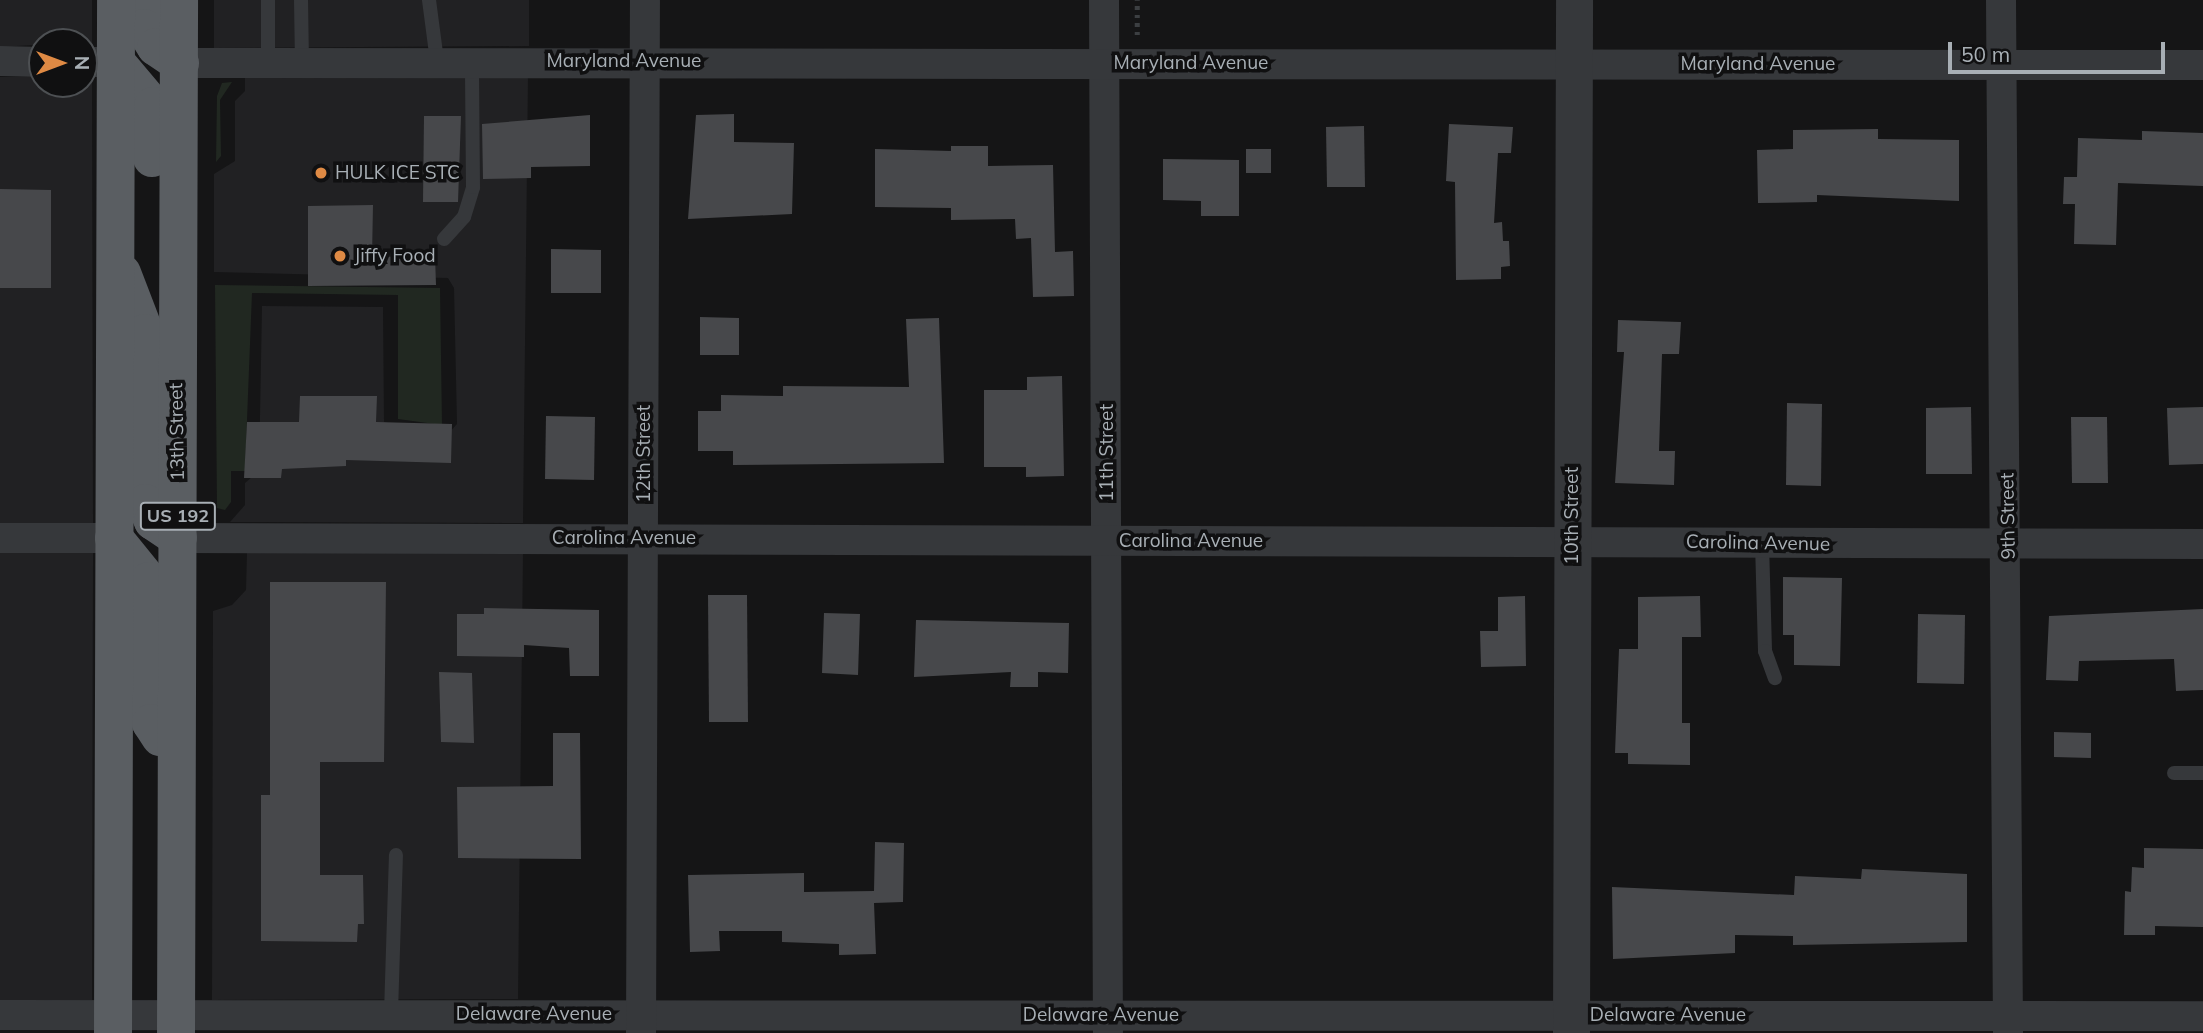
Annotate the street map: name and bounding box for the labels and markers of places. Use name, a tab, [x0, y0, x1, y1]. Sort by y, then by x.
place label: HULK ICE STC	[335, 162, 460, 184]
marker: HULK ICE STC	[313, 165, 329, 181]
place label: Jiffy Food	[354, 245, 436, 267]
marker: Jiffy Food	[332, 248, 348, 264]

